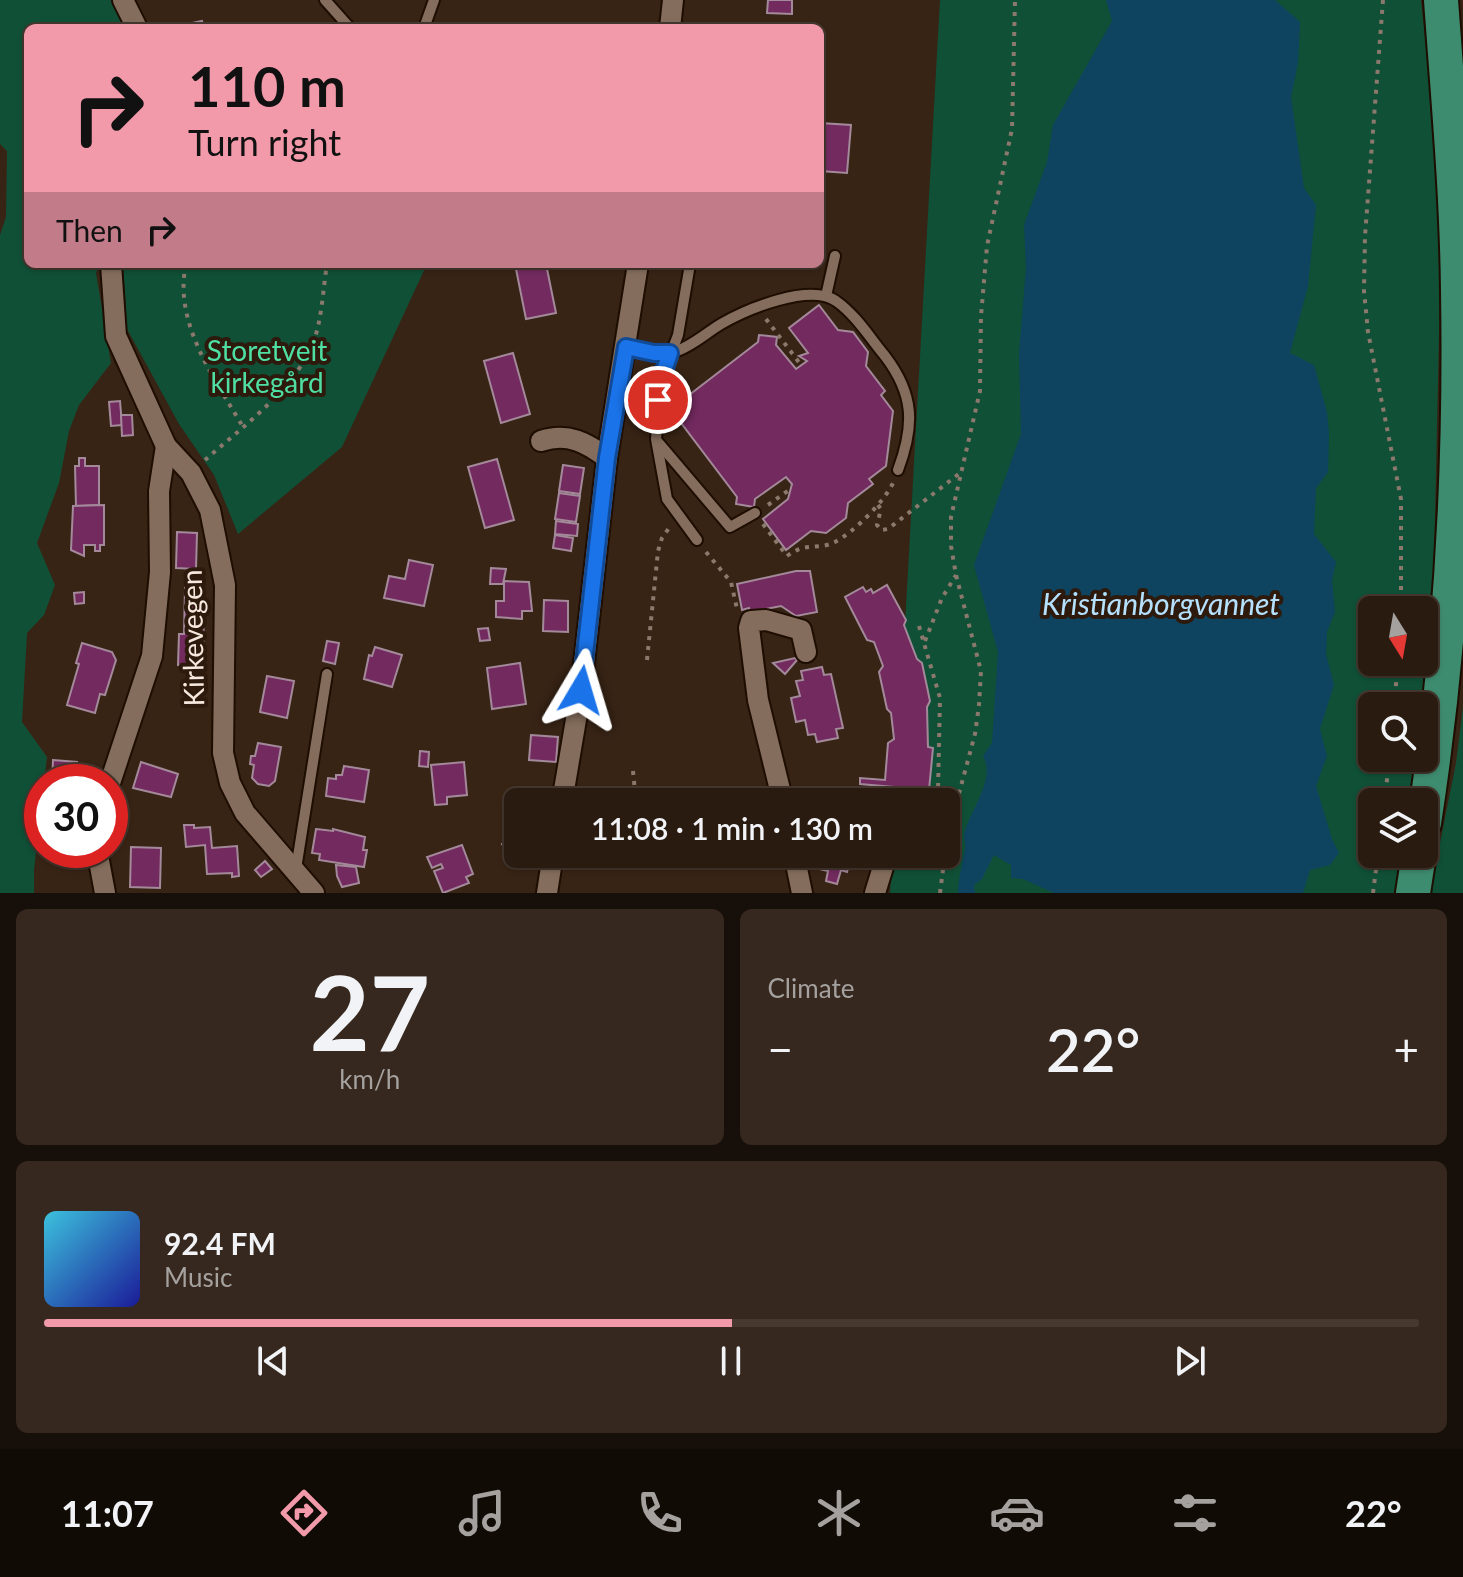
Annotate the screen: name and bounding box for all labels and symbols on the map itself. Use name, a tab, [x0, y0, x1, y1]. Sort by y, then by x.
park label: Storetveit kirkegård	[207, 333, 327, 399]
pin	[624, 366, 692, 434]
street label: Kirkevegen	[174, 569, 210, 707]
water label: Kristianborgvannet	[1042, 585, 1280, 621]
north arrow	[1358, 596, 1438, 676]
position arrow	[539, 648, 623, 732]
speed limit sign: 30	[24, 764, 128, 868]

